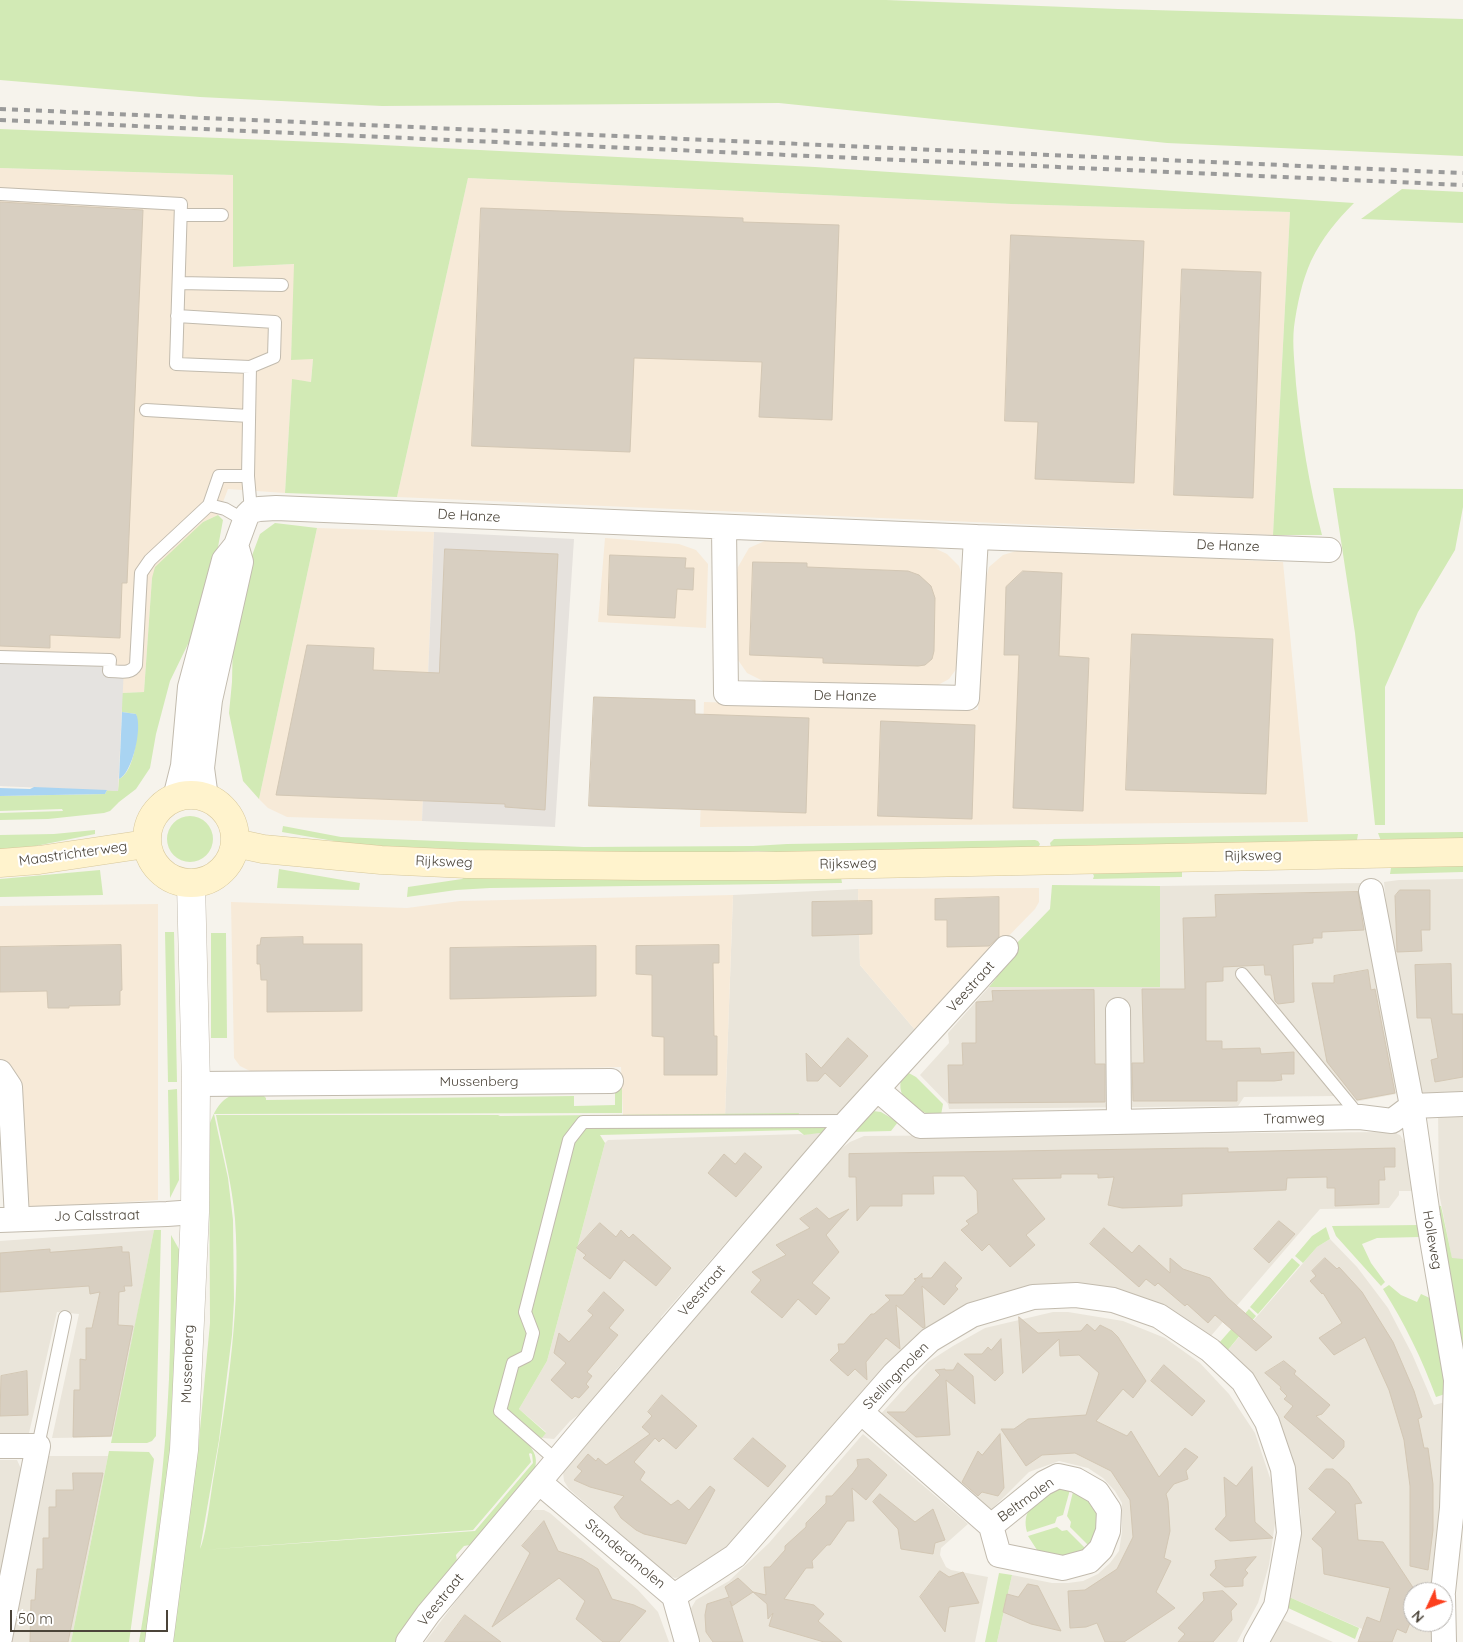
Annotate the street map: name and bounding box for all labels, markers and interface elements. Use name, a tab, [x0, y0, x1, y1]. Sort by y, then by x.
street label: De Hanze	[437, 506, 501, 526]
street label: De Hanze	[1196, 537, 1260, 555]
street label: De Hanze	[813, 687, 877, 705]
street label: Maastrichterweg	[18, 838, 128, 870]
street label: Rijksweg	[1224, 847, 1282, 865]
street label: Rijksweg	[415, 853, 473, 871]
street label: Rijksweg	[819, 855, 877, 873]
street label: Veestraat	[944, 958, 998, 1016]
street label: Mussenberg	[440, 1074, 518, 1090]
street label: Tramweg	[1263, 1110, 1325, 1128]
street label: Jo Calsstraat	[54, 1207, 140, 1225]
street label: Holleweg	[1419, 1209, 1445, 1271]
street label: Veestraat	[675, 1262, 729, 1320]
street label: Mussenberg	[178, 1324, 198, 1404]
street label: Stellingmolen	[860, 1339, 932, 1413]
street label: Beltmolen	[995, 1474, 1057, 1526]
street label: Standerdmolen	[582, 1516, 668, 1592]
street label: Veestraat	[415, 1570, 467, 1630]
north arrow	[1403, 1582, 1453, 1632]
scale bar	[12, 1600, 170, 1632]
text: N	[1408, 1607, 1428, 1626]
text: 50 m	[18, 1609, 53, 1628]

